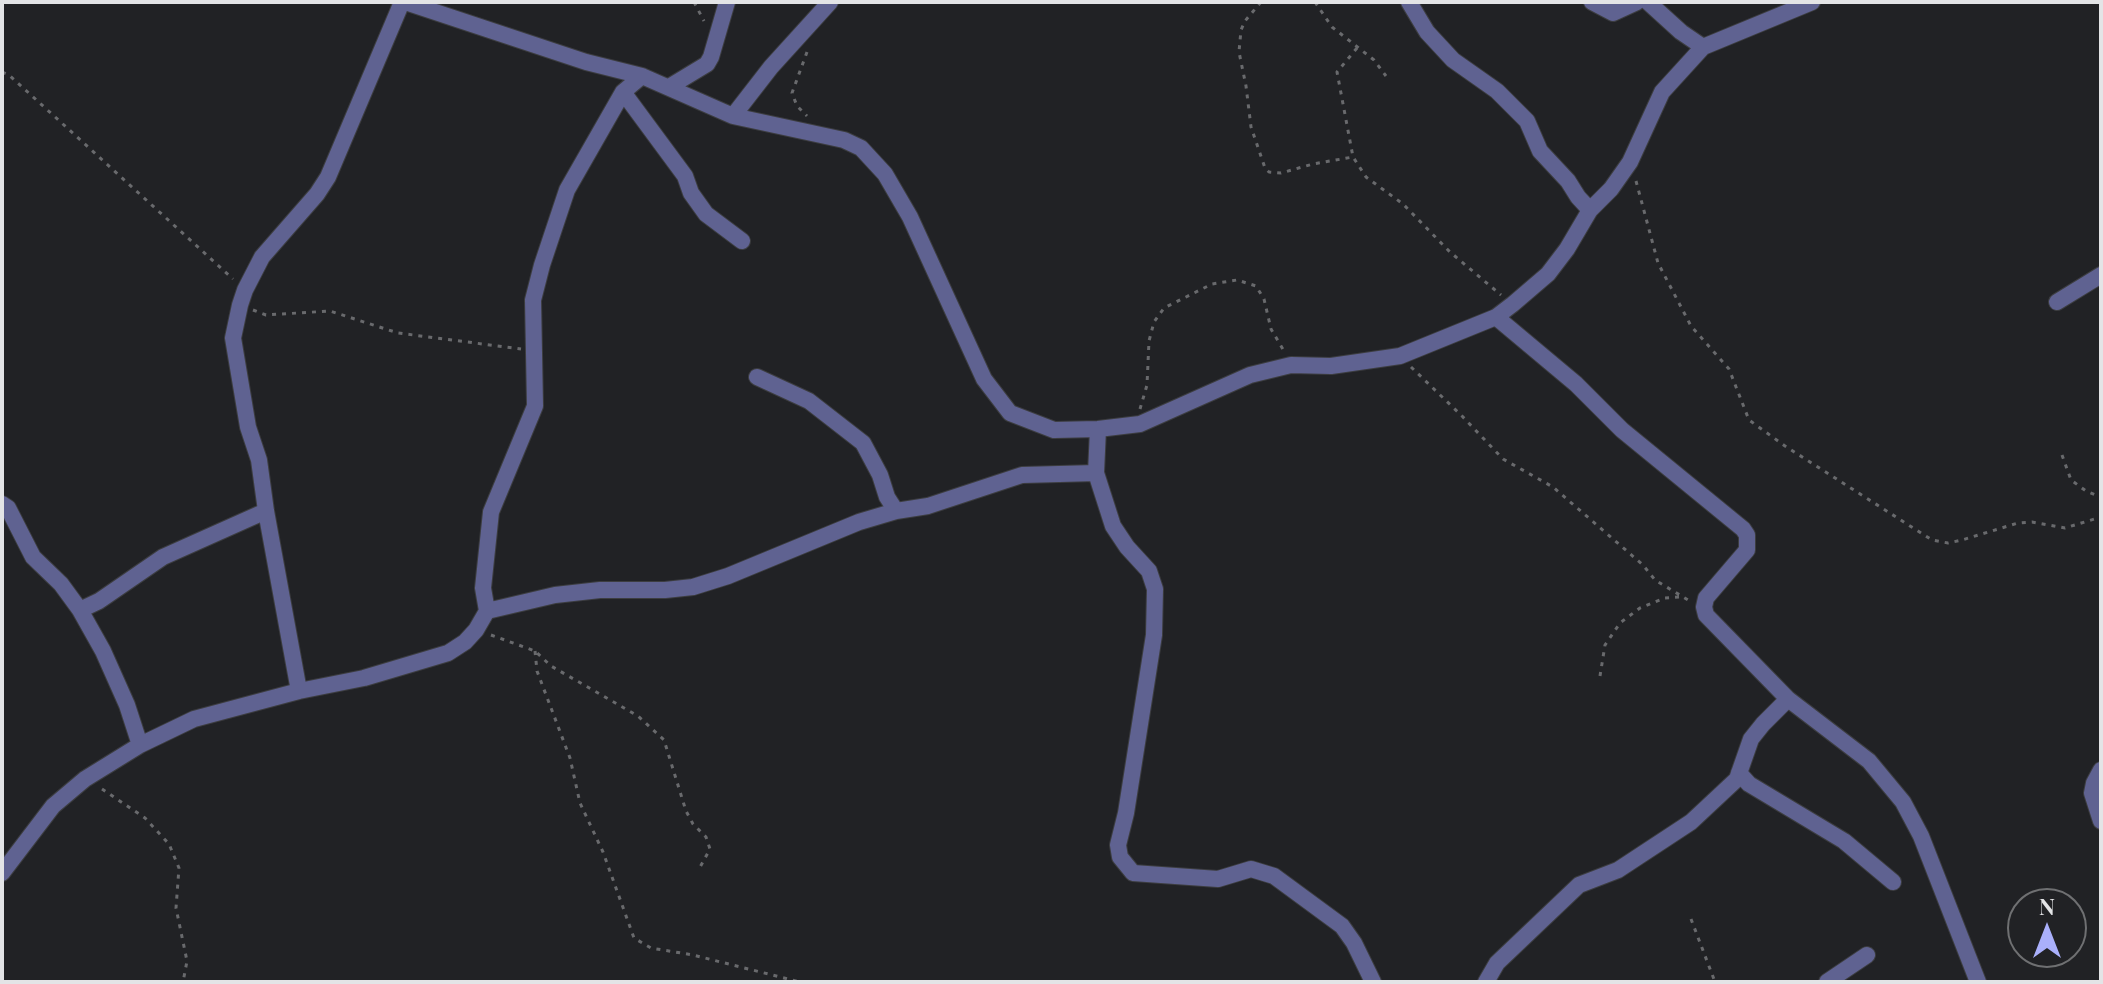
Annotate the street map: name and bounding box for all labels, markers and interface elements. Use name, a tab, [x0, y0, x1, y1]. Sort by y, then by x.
north arrow	[2007, 888, 2087, 968]
text: N	[2039, 891, 2055, 921]

